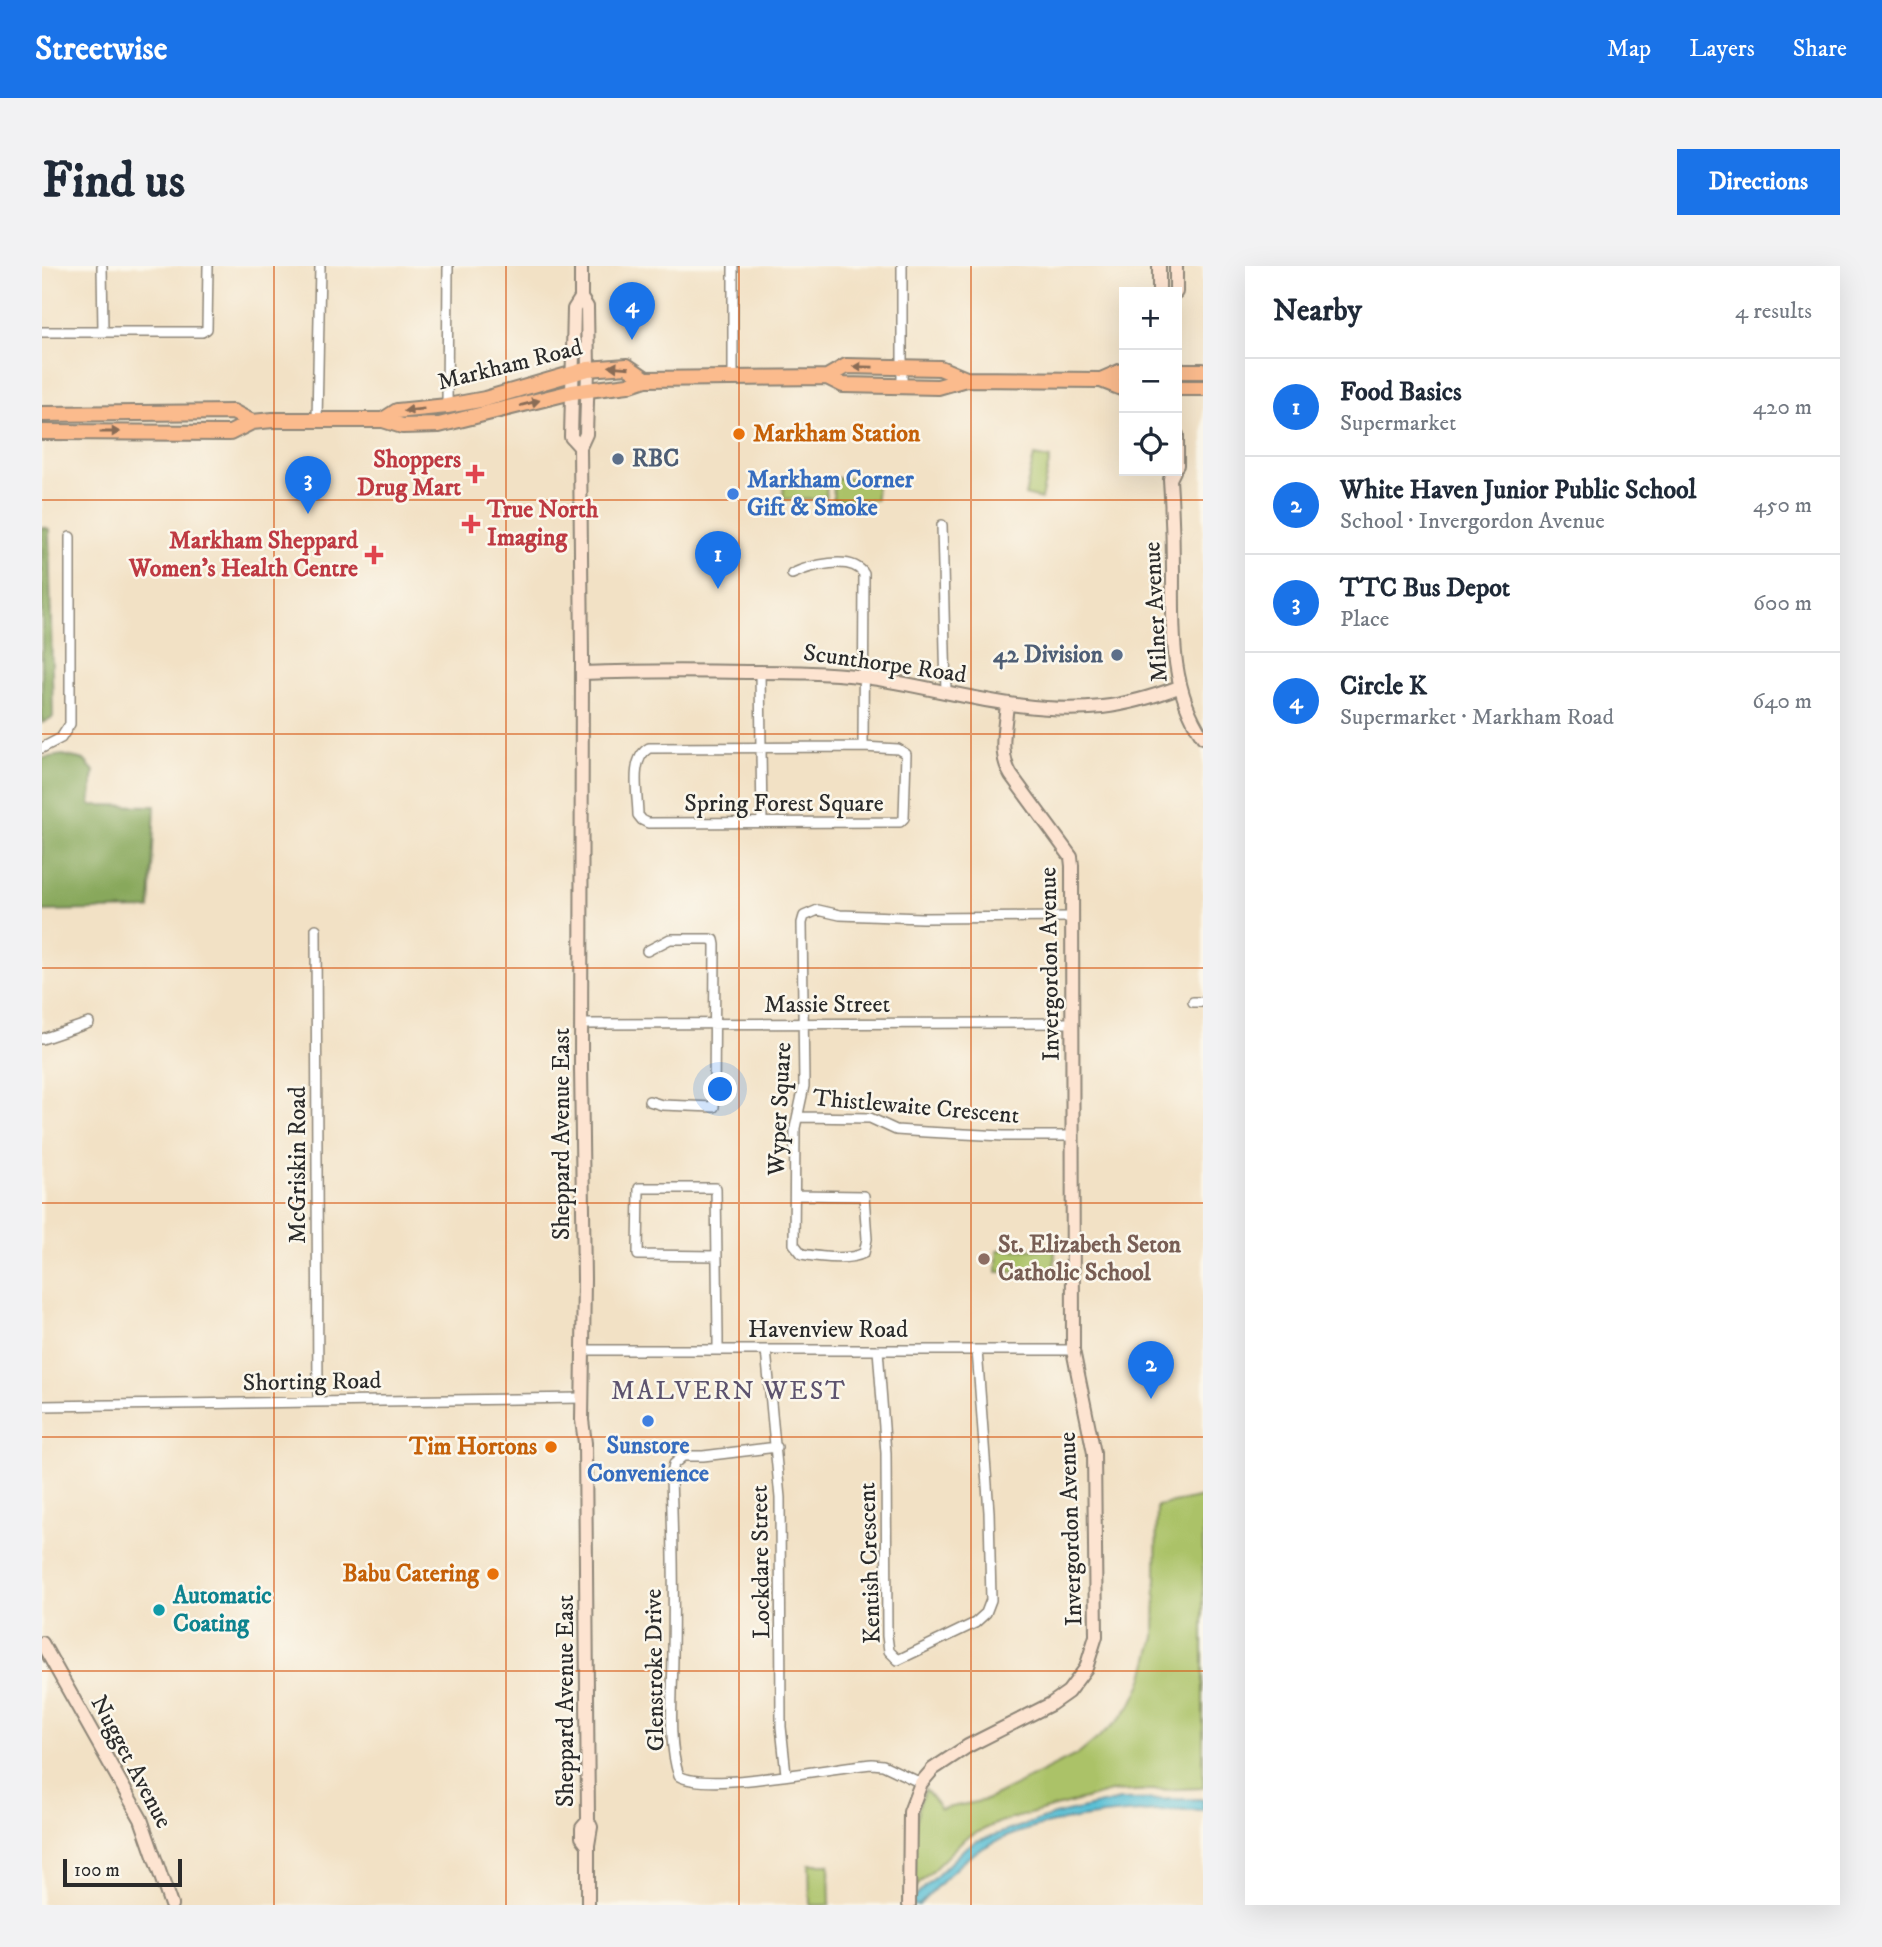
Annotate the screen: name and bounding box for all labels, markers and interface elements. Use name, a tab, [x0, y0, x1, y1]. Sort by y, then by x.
text: Streetwise	[35, 29, 167, 70]
text: Map	[1607, 34, 1651, 64]
text: Layers	[1689, 34, 1755, 64]
text: Share	[1793, 34, 1847, 64]
button: Directions	[1677, 149, 1840, 215]
text: Find us	[42, 151, 185, 213]
pin: 4	[609, 282, 655, 340]
map controls	[1119, 287, 1182, 476]
button: +	[1119, 287, 1182, 350]
text: Nearby	[1273, 293, 1362, 330]
text: 4 results	[1735, 297, 1812, 326]
street label: Markham Road	[434, 332, 586, 398]
button: −	[1119, 350, 1182, 413]
one-way arrow	[852, 361, 874, 372]
one-way arrow	[608, 362, 630, 373]
text: Food Basics	[1340, 376, 1462, 409]
text: 1	[1292, 393, 1300, 422]
text: 420 m	[1753, 393, 1812, 422]
one-way arrow	[519, 397, 541, 408]
one-way arrow	[403, 404, 425, 415]
text: Supermarket	[1340, 409, 1456, 438]
button: locate	[1119, 413, 1182, 476]
place label: Markham Station	[753, 419, 921, 449]
one-way arrow	[99, 426, 121, 438]
marker: Markham Station	[731, 426, 747, 442]
place label: RBC	[632, 444, 679, 474]
place label: Shoppers Drug Mart	[357, 445, 461, 503]
marker: RBC	[610, 451, 626, 467]
pin: 3	[285, 456, 331, 514]
place label: Markham Corner Gift & Smoke	[747, 465, 915, 523]
marker: Shoppers Drug Mart	[467, 466, 483, 482]
text: White Haven Junior Public School	[1340, 474, 1696, 507]
marker: Markham Corner Gift & Smoke	[725, 486, 741, 502]
text: 2	[1290, 491, 1302, 520]
text: 450 m	[1753, 491, 1812, 520]
place label: True North Imaging	[486, 495, 599, 553]
text: School · Invergordon Avenue	[1340, 507, 1605, 536]
marker: True North Imaging	[461, 514, 481, 534]
place label: Markham Sheppard Women's Health Centre	[128, 526, 359, 584]
pin: 1	[695, 531, 741, 589]
street label: Milner Avenue	[1137, 541, 1175, 683]
marker: Markham Sheppard Women's Health Centre	[364, 545, 384, 565]
text: TTC Bus Depot	[1340, 572, 1510, 605]
text: 3	[1292, 589, 1300, 618]
text: 600 m	[1753, 589, 1812, 618]
text: Place	[1340, 605, 1389, 634]
street label: Scunthorpe Road	[801, 638, 969, 690]
place label: 42 Division	[993, 640, 1103, 670]
marker: 42 Division	[1109, 647, 1125, 663]
text: Circle K	[1340, 670, 1427, 703]
text: 4	[1289, 687, 1303, 716]
text: 640 m	[1752, 687, 1812, 716]
text: Supermarket · Markham Road	[1340, 703, 1614, 732]
street label: Spring Forest Square	[684, 789, 884, 819]
street label: Invergordon Avenue	[1033, 867, 1067, 1061]
street label: Massie Street	[764, 990, 890, 1020]
street label: Sheppard Avenue East	[547, 1027, 577, 1240]
street label: Wyper Square	[761, 1041, 798, 1178]
your location	[703, 1072, 737, 1106]
street label: Thistlewaite Crescent	[811, 1083, 1021, 1131]
street label: McGriskin Road	[283, 1086, 313, 1244]
place label: St. Elizabeth Seton Catholic School	[998, 1230, 1182, 1288]
marker: St. Elizabeth Seton Catholic School	[976, 1251, 992, 1267]
street label: Havenview Road	[748, 1315, 908, 1345]
pin: 2	[1128, 1341, 1174, 1399]
street label: Shorting Road	[242, 1366, 382, 1398]
district label: MALVERN WEST	[611, 1375, 847, 1408]
marker: Sunstore Convenience	[640, 1413, 656, 1429]
place label: Sunstore Convenience	[587, 1431, 709, 1489]
street label: Invergordon Avenue	[1053, 1431, 1089, 1627]
place label: Tim Hortons	[408, 1432, 537, 1462]
marker: Tim Hortons	[543, 1439, 559, 1455]
street label: Kentish Crescent	[852, 1481, 888, 1644]
street label: Lockdare Street	[745, 1484, 777, 1639]
place label: Babu Catering	[343, 1559, 480, 1589]
marker: Babu Catering	[485, 1566, 501, 1582]
place label: Automatic Coating	[172, 1581, 272, 1639]
street label: Glenstroke Drive	[639, 1588, 671, 1752]
street label: Sheppard Avenue East	[551, 1594, 581, 1807]
marker: Automatic Coating	[151, 1602, 167, 1618]
street label: Nugget Avenue	[83, 1690, 179, 1834]
scale bar	[63, 1856, 182, 1888]
text: 100 m	[74, 1859, 120, 1882]

